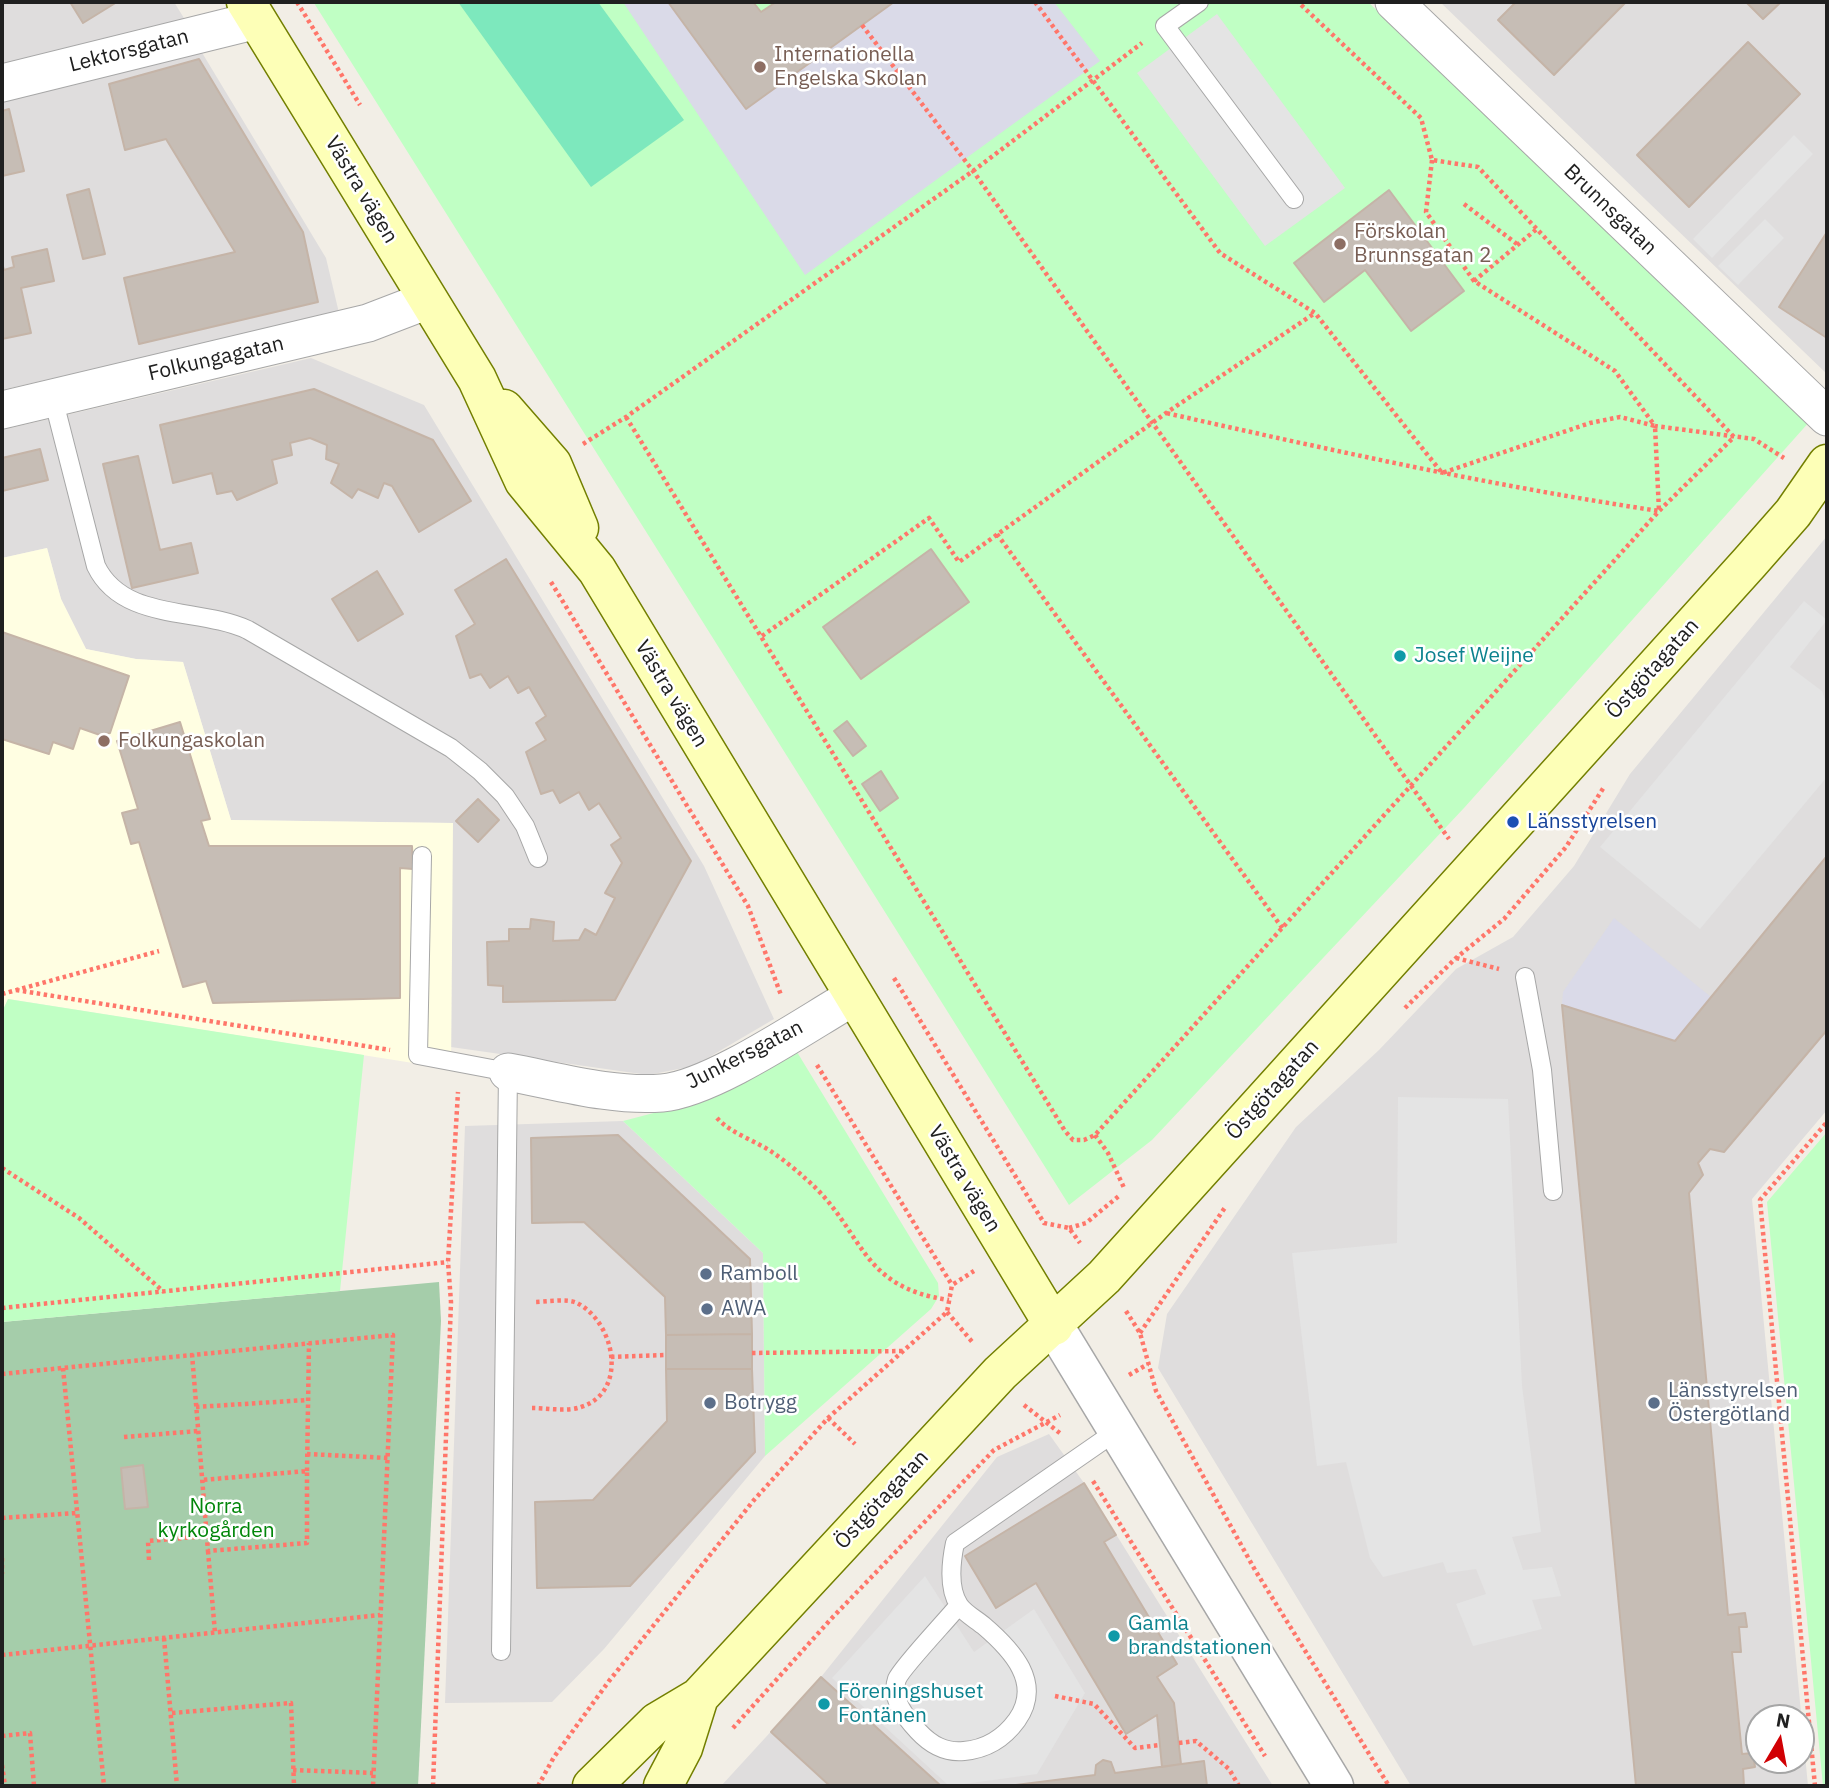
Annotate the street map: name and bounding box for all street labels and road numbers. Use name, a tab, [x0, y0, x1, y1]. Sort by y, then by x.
street label: Lektorsgatan	[67, 24, 191, 78]
street label: Västra vägen	[319, 132, 403, 248]
street label: Brunnsgatan	[1558, 159, 1662, 261]
street label: Folkungagatan	[146, 331, 286, 387]
street label: Östgötagatan	[1601, 614, 1705, 724]
street label: Västra vägen	[629, 636, 713, 752]
street label: Junkersgatan	[683, 1015, 807, 1095]
street label: Östgötagatan	[1221, 1035, 1325, 1145]
street label: Västra vägen	[922, 1121, 1006, 1237]
street label: Östgötagatan	[830, 1445, 934, 1555]

